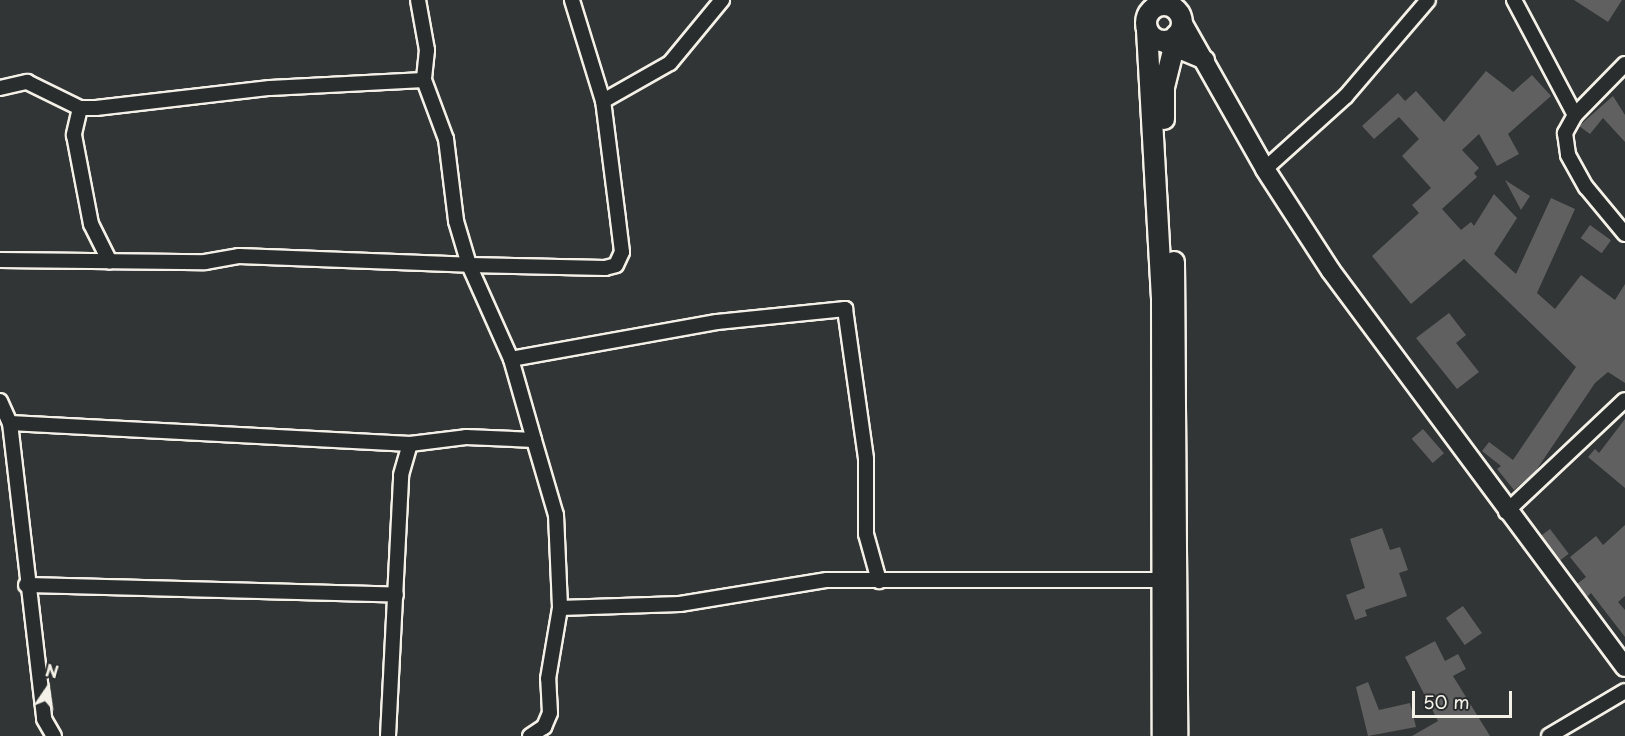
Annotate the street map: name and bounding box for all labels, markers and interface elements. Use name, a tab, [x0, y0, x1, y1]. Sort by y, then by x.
text: N	[43, 657, 61, 684]
north arrow	[18, 658, 78, 718]
scale bar	[1415, 679, 1516, 717]
text: 50 m	[1423, 688, 1470, 715]

